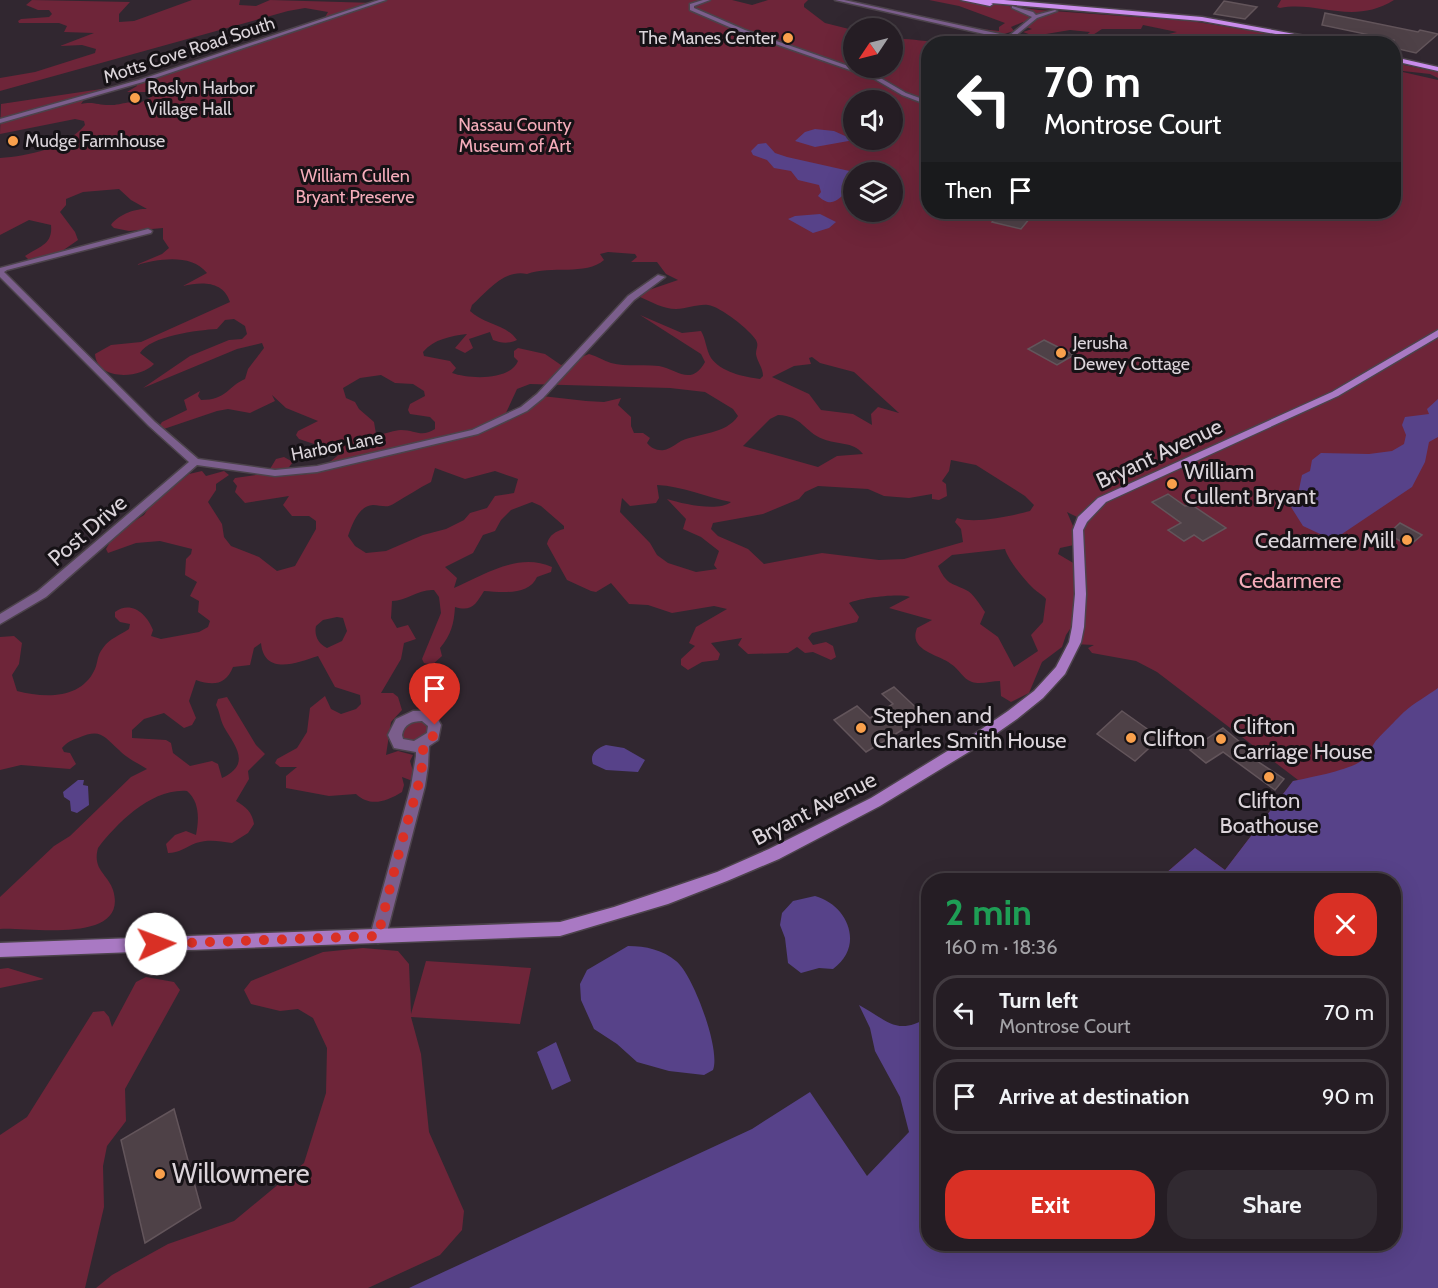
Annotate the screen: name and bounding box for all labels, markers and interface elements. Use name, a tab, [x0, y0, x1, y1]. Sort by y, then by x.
street label: Motts Cove Road South	[100, 12, 278, 88]
north arrow	[843, 18, 903, 78]
map controls	[843, 18, 903, 222]
place label: The Manes Center	[639, 27, 776, 49]
marker: The Manes Center	[781, 31, 795, 45]
text: 70 m	[1044, 56, 1141, 108]
icon: left	[945, 60, 1023, 138]
place label: Roslyn Harbor Village Hall	[147, 77, 255, 120]
button: sound	[843, 90, 903, 150]
marker: Roslyn Harbor Village Hall	[128, 91, 142, 105]
text: Montrose Court	[1044, 108, 1221, 141]
park label: Nassau County Museum of Art	[458, 114, 572, 157]
place label: Mudge Farmhouse	[25, 130, 165, 152]
marker: Mudge Farmhouse	[6, 134, 20, 148]
button: layers	[843, 162, 903, 222]
park label: William Cullen Bryant Preserve	[295, 165, 415, 208]
icon: arrive	[1004, 174, 1037, 207]
text: Then	[945, 177, 992, 204]
place label: Jerusha Dewey Cottage	[1072, 332, 1190, 375]
marker: Jerusha Dewey Cottage	[1054, 346, 1068, 360]
street label: Bryant Avenue	[1092, 413, 1226, 494]
street label: Harbor Lane	[289, 426, 385, 466]
place label: William Cullent Bryant	[1184, 458, 1316, 510]
marker: William Cullent Bryant	[1165, 477, 1179, 491]
street label: Post Drive	[43, 489, 132, 572]
place label: Cedarmere Mill	[1255, 527, 1396, 554]
marker: Cedarmere Mill	[1400, 533, 1414, 547]
park label: Cedarmere	[1239, 567, 1341, 594]
pin	[409, 663, 460, 725]
icon: arrive	[418, 672, 451, 705]
place label: Stephen and Charles Smith House	[873, 702, 1067, 754]
place label: Clifton Carriage House	[1233, 713, 1373, 765]
marker: Stephen and Charles Smith House	[854, 721, 868, 735]
place label: Clifton	[1143, 725, 1205, 752]
marker: Clifton	[1124, 731, 1138, 745]
marker: Clifton Carriage House	[1214, 732, 1228, 746]
street label: Bryant Avenue	[748, 766, 881, 851]
marker: Clifton Boathouse	[1262, 770, 1276, 784]
place label: Clifton Boathouse	[1220, 787, 1318, 839]
text: 2 min	[945, 890, 1032, 934]
button: close	[1314, 893, 1377, 956]
position arrow	[124, 912, 188, 976]
text: 160 m · 18:36	[945, 935, 1058, 959]
text: Turn left	[999, 987, 1078, 1014]
icon: left	[948, 996, 981, 1029]
text: 70 m	[1324, 999, 1374, 1026]
text: Montrose Court	[999, 1014, 1130, 1038]
icon: arrive	[948, 1080, 981, 1113]
text: Arrive at destination	[999, 1083, 1189, 1110]
text: 90 m	[1322, 1083, 1374, 1110]
place label: Willowmere	[172, 1157, 310, 1190]
marker: Willowmere	[153, 1167, 167, 1181]
button: Exit	[945, 1170, 1155, 1239]
button: Share	[1167, 1170, 1377, 1239]

